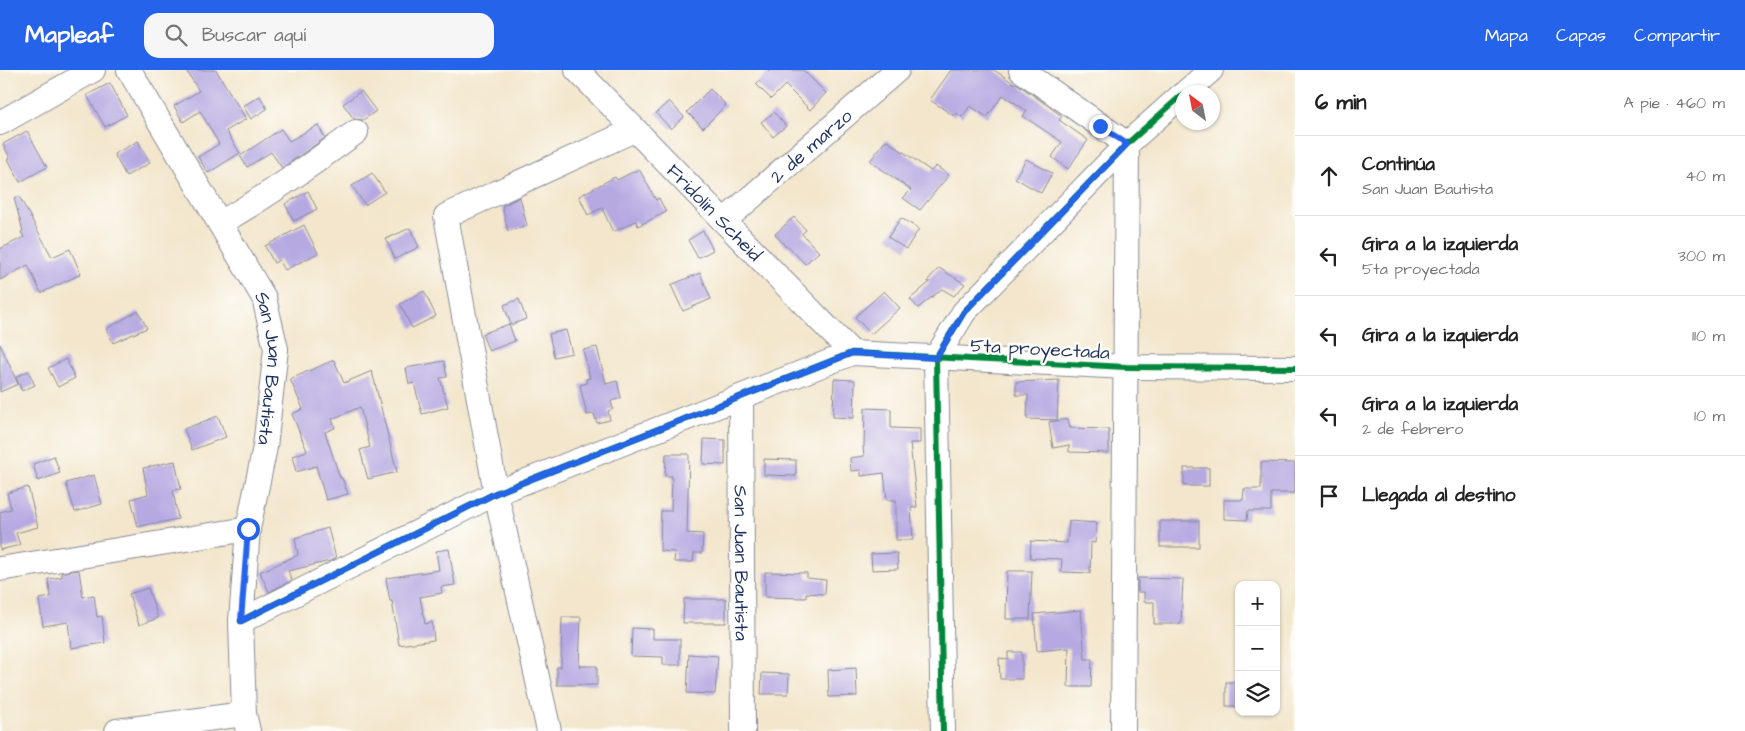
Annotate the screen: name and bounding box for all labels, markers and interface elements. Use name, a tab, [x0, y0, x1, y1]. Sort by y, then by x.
search box	[144, 13, 494, 58]
text: Mapleaf	[25, 18, 114, 52]
icon: search	[162, 21, 190, 49]
text: Buscar aquí	[202, 22, 306, 49]
text: Mapa	[1485, 23, 1528, 48]
text: Capas	[1556, 23, 1606, 48]
text: Compartir	[1634, 23, 1720, 48]
north arrow	[1175, 85, 1220, 130]
text: 6 min	[1315, 88, 1367, 117]
text: A pie · 460 m	[1623, 92, 1725, 114]
street label: 2 de marzo	[765, 103, 859, 190]
route end	[1089, 115, 1112, 138]
text: Continúa	[1362, 151, 1435, 178]
street label: Fridolin Scheid	[660, 158, 768, 268]
icon: ahead	[1315, 162, 1343, 190]
text: 40 m	[1685, 165, 1725, 187]
text: San Juan Bautista	[1362, 178, 1493, 200]
text: Gira a la izquierda	[1362, 231, 1518, 258]
icon: left	[1315, 242, 1343, 270]
text: 300 m	[1678, 245, 1725, 267]
text: 5ta proyectada	[1362, 258, 1480, 280]
street label: San Juan Bautista	[248, 286, 288, 447]
icon: left	[1315, 322, 1343, 350]
text: Gira a la izquierda	[1362, 322, 1518, 349]
text: 110 m	[1692, 325, 1725, 347]
street label: 5ta proyectada	[969, 332, 1111, 368]
text: Gira a la izquierda	[1362, 391, 1518, 418]
icon: left	[1315, 402, 1343, 430]
text: 10 m	[1694, 405, 1725, 427]
text: 2 de febrero	[1362, 418, 1463, 440]
icon: arrive	[1315, 482, 1343, 510]
text: Llegada al destino	[1362, 482, 1515, 509]
street label: San Juan Bautista	[727, 485, 754, 641]
route start	[237, 518, 260, 541]
map controls	[1235, 581, 1280, 716]
button: +	[1235, 581, 1280, 626]
button: −	[1235, 626, 1280, 671]
button: layers	[1235, 671, 1280, 716]

